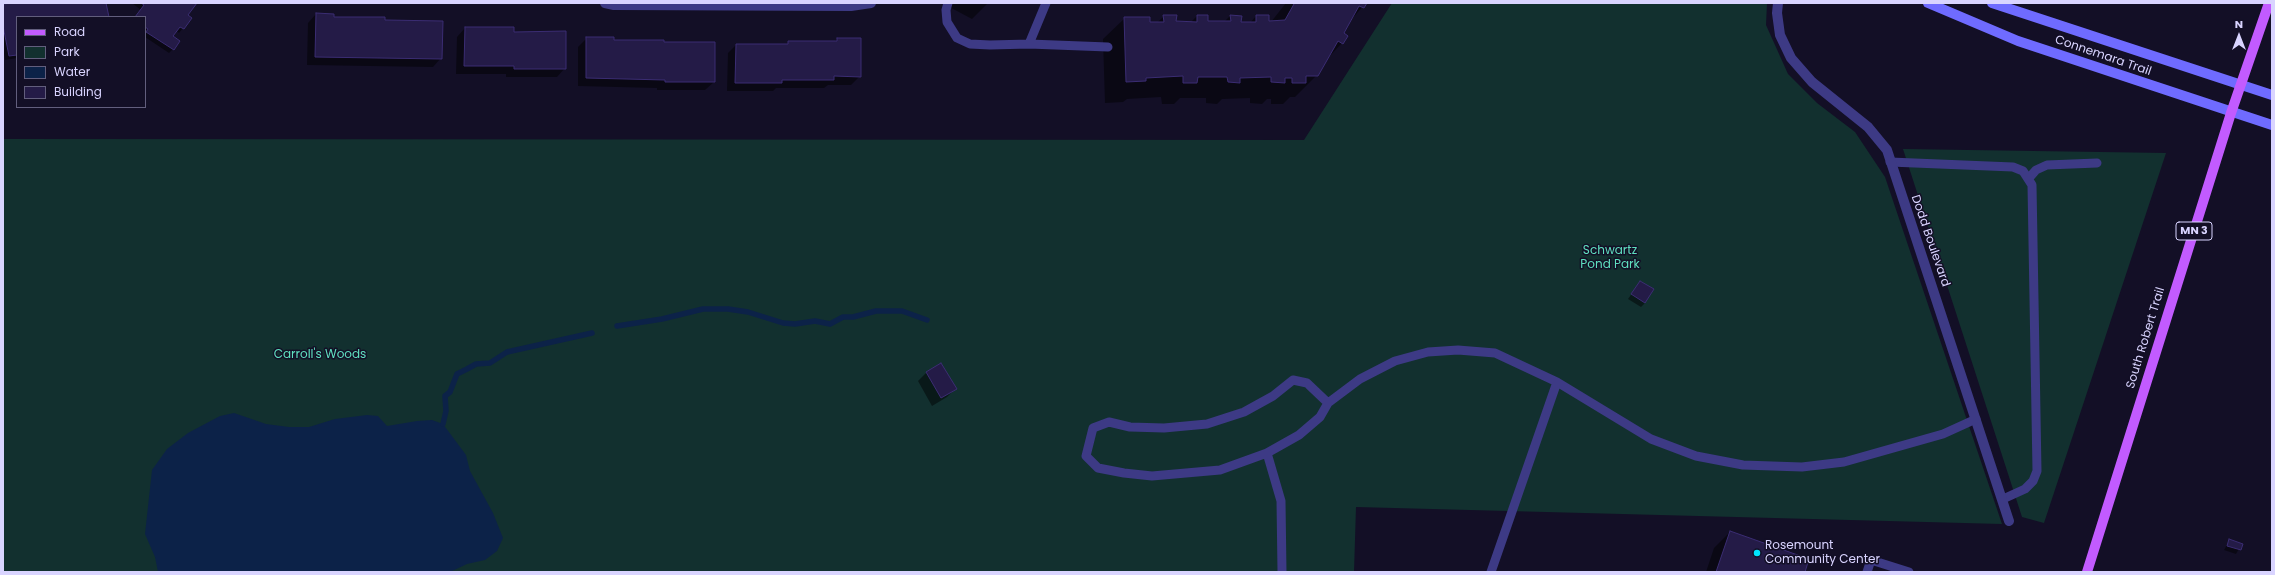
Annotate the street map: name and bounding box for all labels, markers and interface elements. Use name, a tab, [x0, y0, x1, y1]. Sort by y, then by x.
legend	[16, 16, 146, 108]
north arrow	[2219, 16, 2259, 56]
text: N	[2235, 16, 2243, 32]
text: Road	[54, 23, 85, 40]
street label: Connemara Trail	[2053, 33, 2153, 79]
text: Park	[54, 43, 80, 60]
text: Water	[54, 63, 90, 80]
text: Building	[54, 83, 102, 100]
street label: Dodd Boulevard	[1908, 193, 1952, 289]
road number: MN 3	[2176, 222, 2212, 240]
park label: Schwartz Pond Park	[1580, 244, 1640, 272]
street label: South Robert Trail	[2124, 286, 2168, 390]
park label: Carroll's Woods	[274, 348, 366, 362]
place label: Rosemount Community Center	[1765, 539, 1880, 567]
marker: Rosemount Community Center	[1752, 548, 1762, 558]

